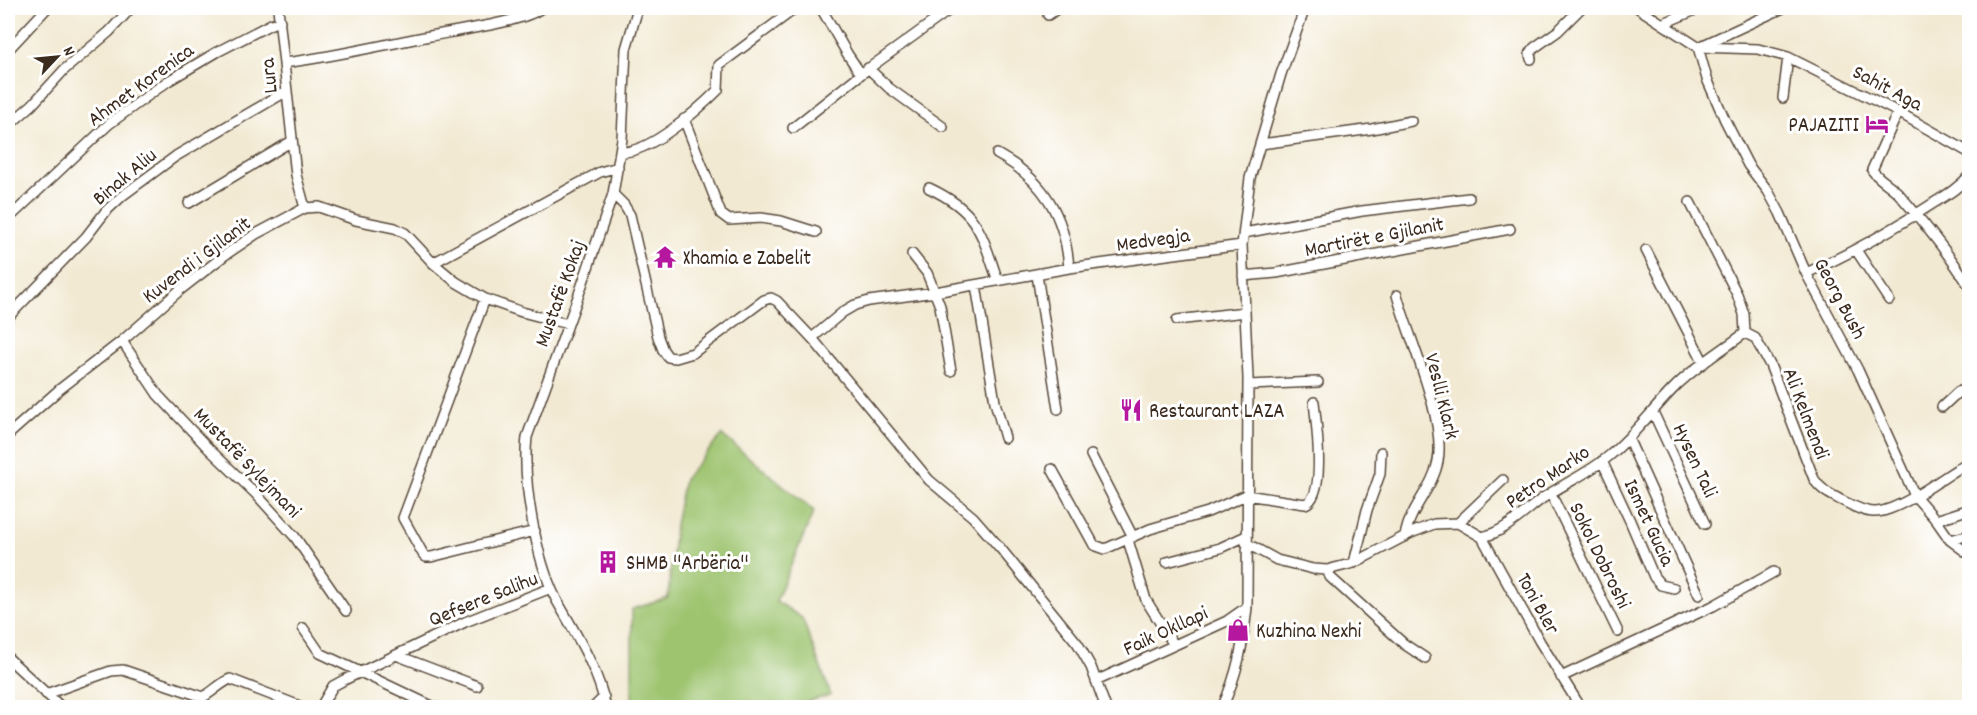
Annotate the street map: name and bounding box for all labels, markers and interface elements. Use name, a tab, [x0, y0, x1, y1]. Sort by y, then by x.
north arrow	[27, 27, 87, 87]
street label: Ahmet Korenica	[82, 37, 202, 135]
text: N	[56, 43, 80, 60]
street label: Lura	[254, 55, 288, 95]
street label: Sahit Aga	[1846, 59, 1928, 121]
hotel icon: PAJAZITI	[1864, 111, 1890, 137]
place label: PAJAZITI	[1788, 112, 1859, 142]
street label: Binak Aliu	[87, 142, 165, 214]
street label: Kuvendi i Gjilanit	[137, 210, 259, 312]
street label: Martirët e Gjilanit	[1302, 211, 1447, 267]
street label: Medvegja	[1115, 222, 1193, 262]
street label: Mustafë Kokaj	[529, 236, 595, 352]
temple icon: Xhamia e Zabelit	[652, 244, 678, 270]
place label: Xhamia e Zabelit	[683, 245, 811, 275]
street label: Georg Bush	[1804, 253, 1872, 346]
street label: Veslli Klark	[1415, 351, 1465, 443]
street label: Ali Kelmendi	[1773, 364, 1835, 464]
restaurant icon: Restaurant LAZA	[1118, 397, 1144, 423]
place label: Restaurant LAZA	[1149, 398, 1285, 428]
street label: Mustafë Sylejmani	[185, 402, 307, 527]
street label: Hysen Tali	[1663, 419, 1724, 504]
street label: Petro Marko	[1500, 439, 1597, 518]
street label: Ismet Gucia	[1614, 475, 1681, 573]
street label: Sokol Dobroshi	[1560, 498, 1637, 615]
building icon: SHMB ''Arbëria''	[595, 549, 621, 575]
place label: SHMB ''Arbëria''	[626, 550, 749, 580]
street label: Qefsere Salihu	[425, 565, 543, 636]
street label: Toni Bler	[1507, 568, 1566, 641]
street label: Faik Okllapi	[1119, 600, 1214, 665]
shop icon: Kuzhina Nexhi	[1225, 617, 1251, 643]
place label: Kuzhina Nexhi	[1256, 618, 1362, 648]

